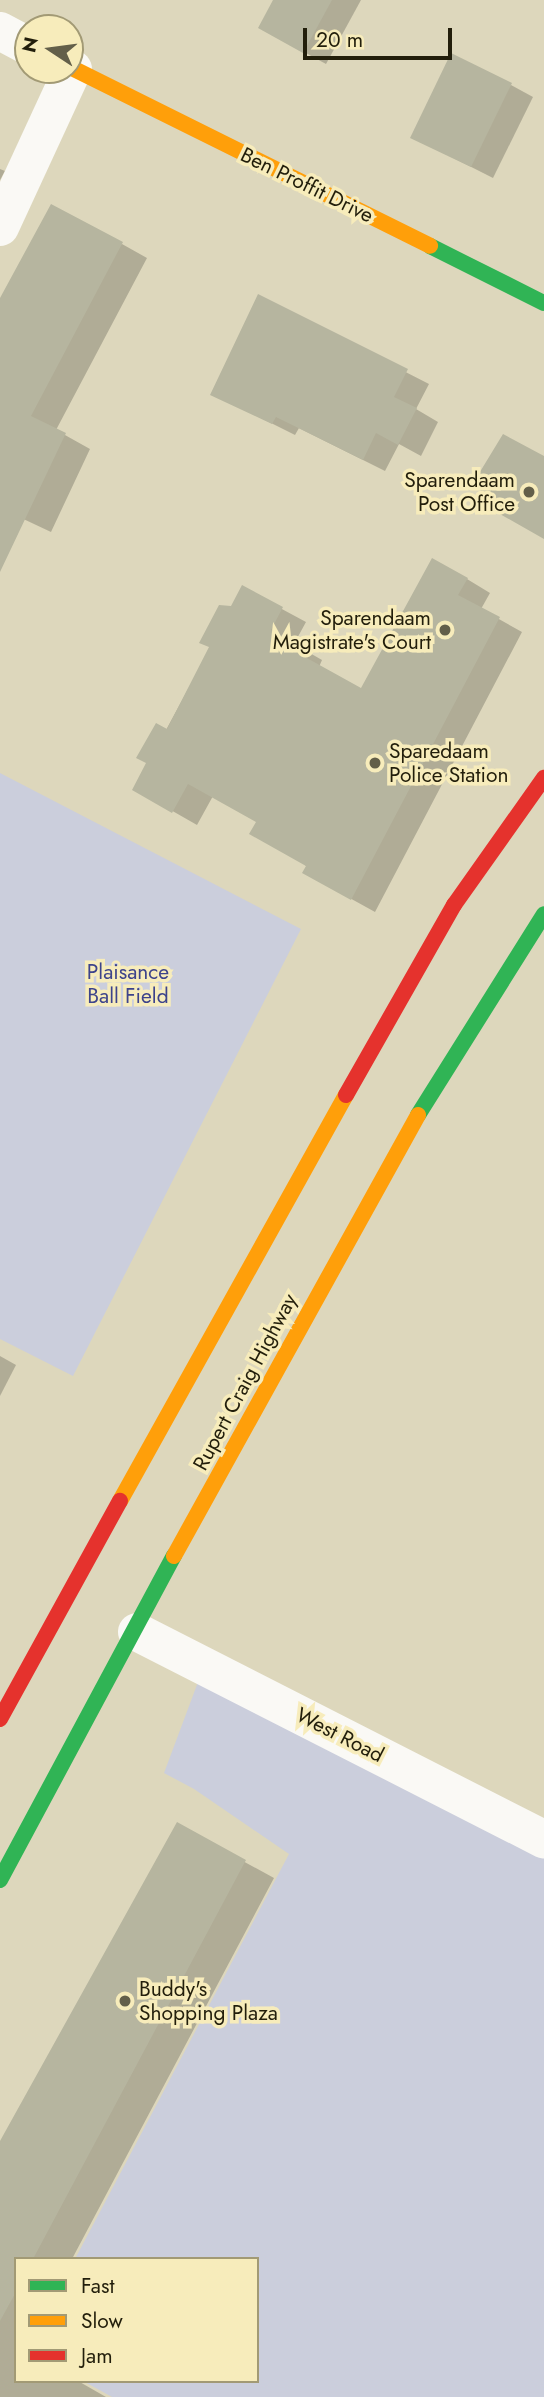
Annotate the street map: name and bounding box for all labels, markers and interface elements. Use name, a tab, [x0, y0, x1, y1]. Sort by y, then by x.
north arrow	[14, 14, 84, 84]
scale bar	[306, 14, 455, 58]
text: 20 m	[316, 25, 363, 55]
text: N	[15, 34, 45, 55]
street label: Ben Proffit Drive	[236, 142, 378, 228]
place label: Sparendaam Post Office	[404, 467, 515, 517]
marker: Sparendaam Post Office	[521, 484, 537, 500]
place label: Sparendaam Magistrate's Court	[273, 605, 431, 655]
marker: Sparendaam Magistrate's Court	[437, 622, 453, 638]
place label: Sparedaam Police Station	[389, 738, 508, 788]
marker: Sparedaam Police Station	[367, 755, 383, 771]
park label: Plaisance Ball Field	[87, 959, 169, 1009]
street label: Rupert Craig Highway	[188, 1289, 302, 1475]
street label: West Road	[292, 1702, 388, 1768]
place label: Buddy's Shopping Plaza	[139, 1976, 278, 2026]
marker: Buddy's Shopping Plaza	[117, 1993, 133, 2009]
legend	[14, 2257, 259, 2383]
text: Fast	[81, 2271, 114, 2301]
text: Slow	[81, 2306, 123, 2336]
text: Jam	[81, 2341, 113, 2371]

